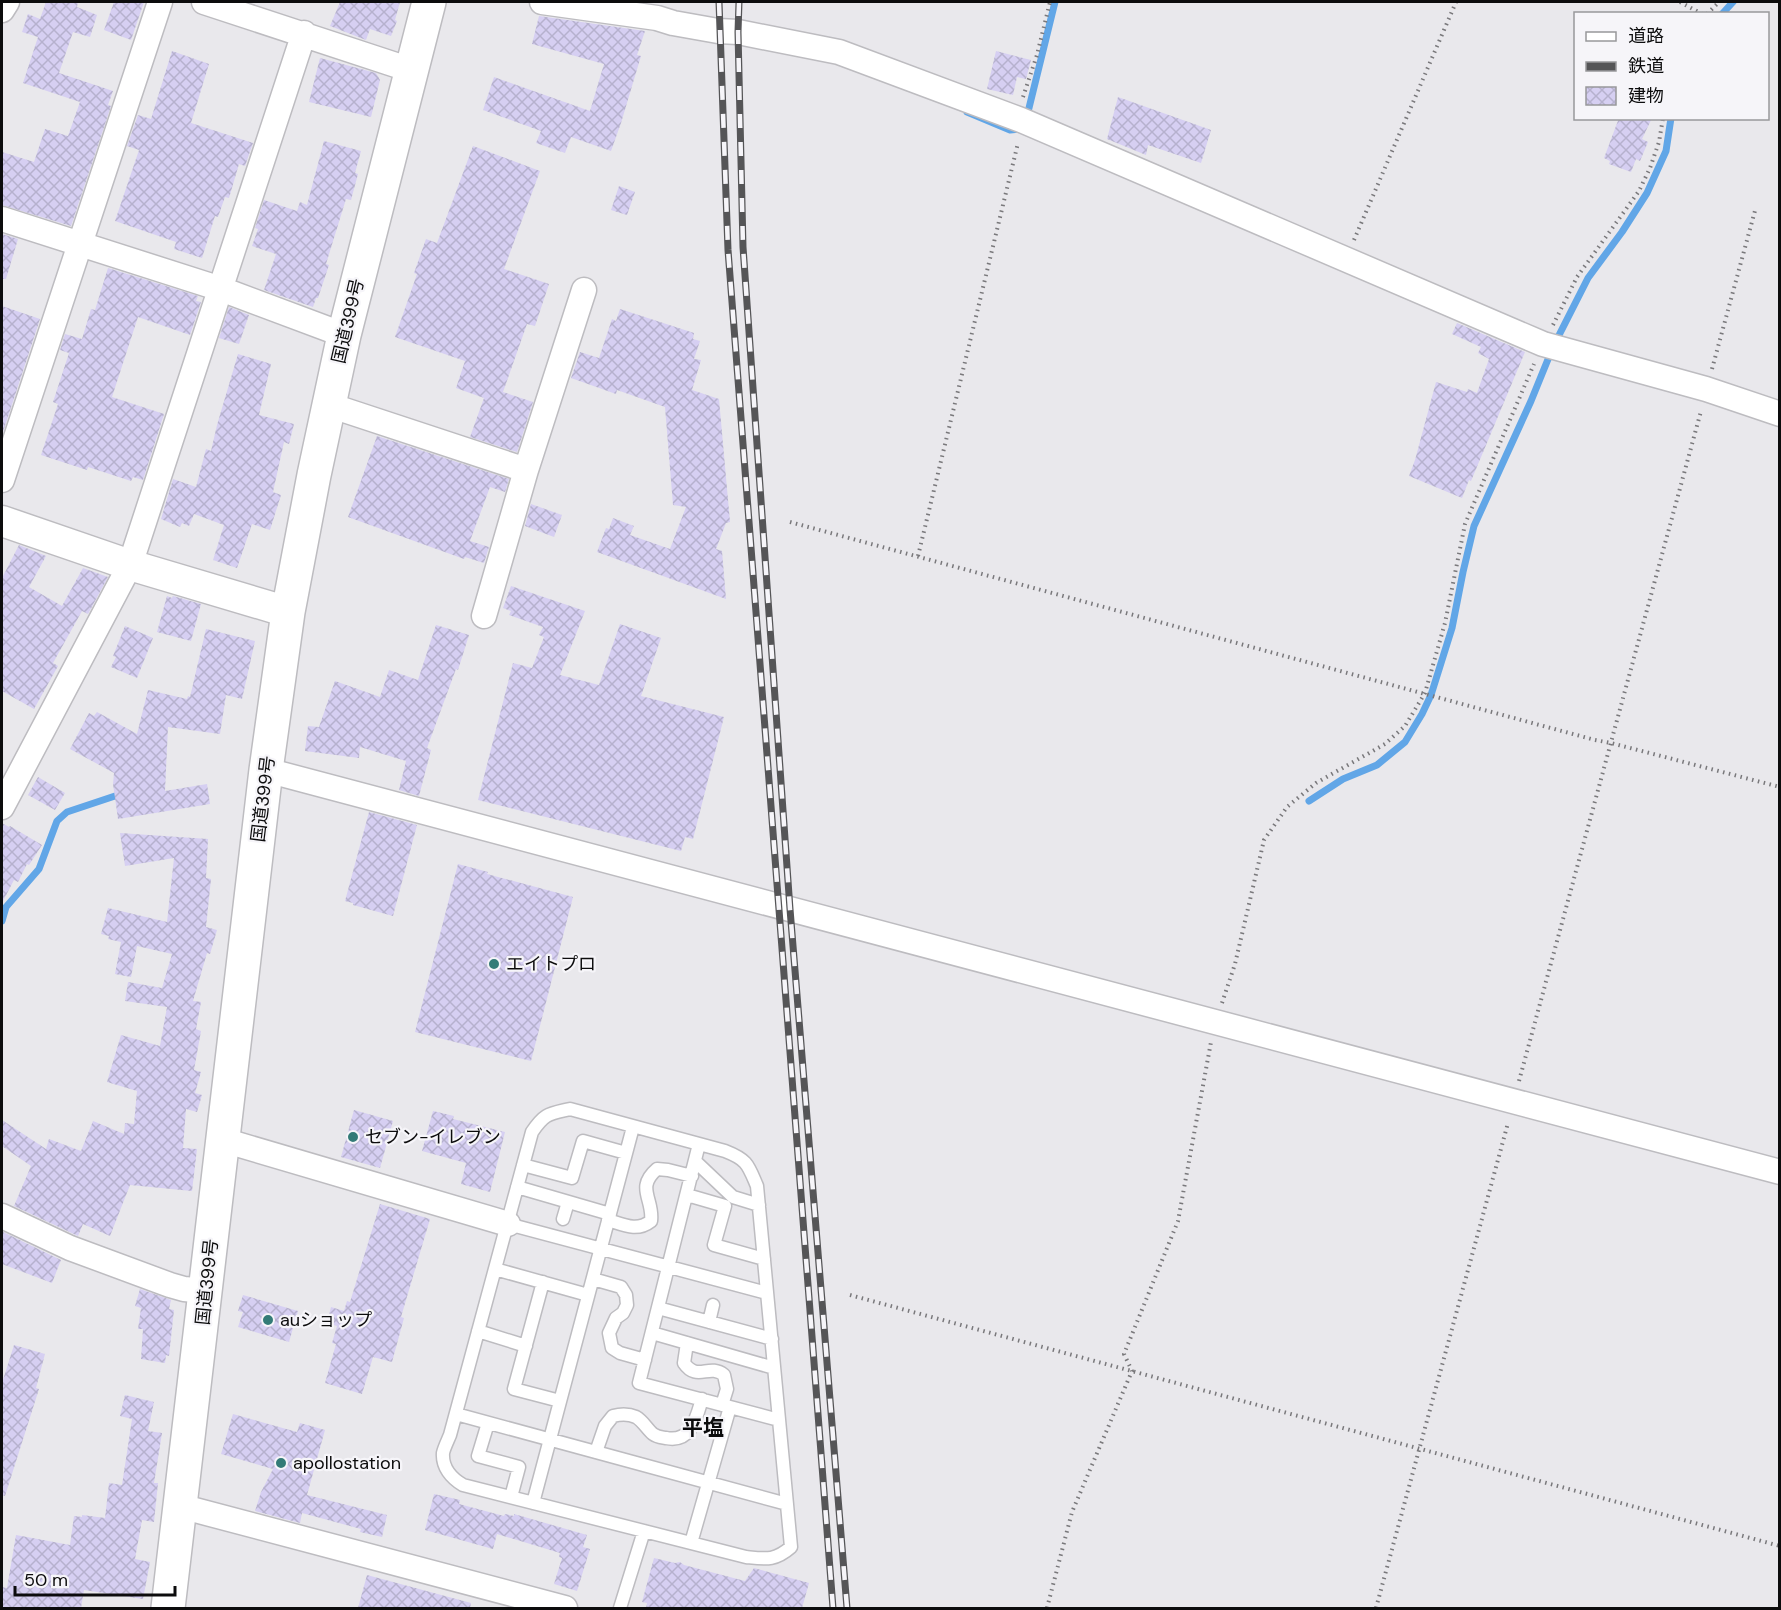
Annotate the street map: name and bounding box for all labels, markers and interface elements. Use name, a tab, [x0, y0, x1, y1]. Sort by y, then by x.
legend	[1574, 12, 1769, 120]
text: 道路	[1628, 24, 1664, 48]
text: 鉄道	[1628, 54, 1664, 78]
text: 建物	[1628, 84, 1664, 108]
street label: 国道399号	[327, 276, 369, 366]
street label: 国道399号	[246, 754, 280, 844]
place label: エイトプロ	[506, 952, 596, 976]
marker: エイトプロ	[487, 957, 501, 971]
place label: セブン-イレブン	[365, 1125, 501, 1149]
marker: セブン-イレブン	[346, 1130, 360, 1144]
street label: 国道399号	[191, 1238, 223, 1326]
place label: auショップ	[280, 1308, 372, 1332]
marker: auショップ	[261, 1313, 275, 1327]
district label: 平塩	[682, 1414, 724, 1442]
place label: apollostation	[293, 1451, 401, 1475]
marker: apollostation	[274, 1456, 288, 1470]
scale bar	[15, 1559, 176, 1597]
text: 50 m	[24, 1568, 68, 1592]

